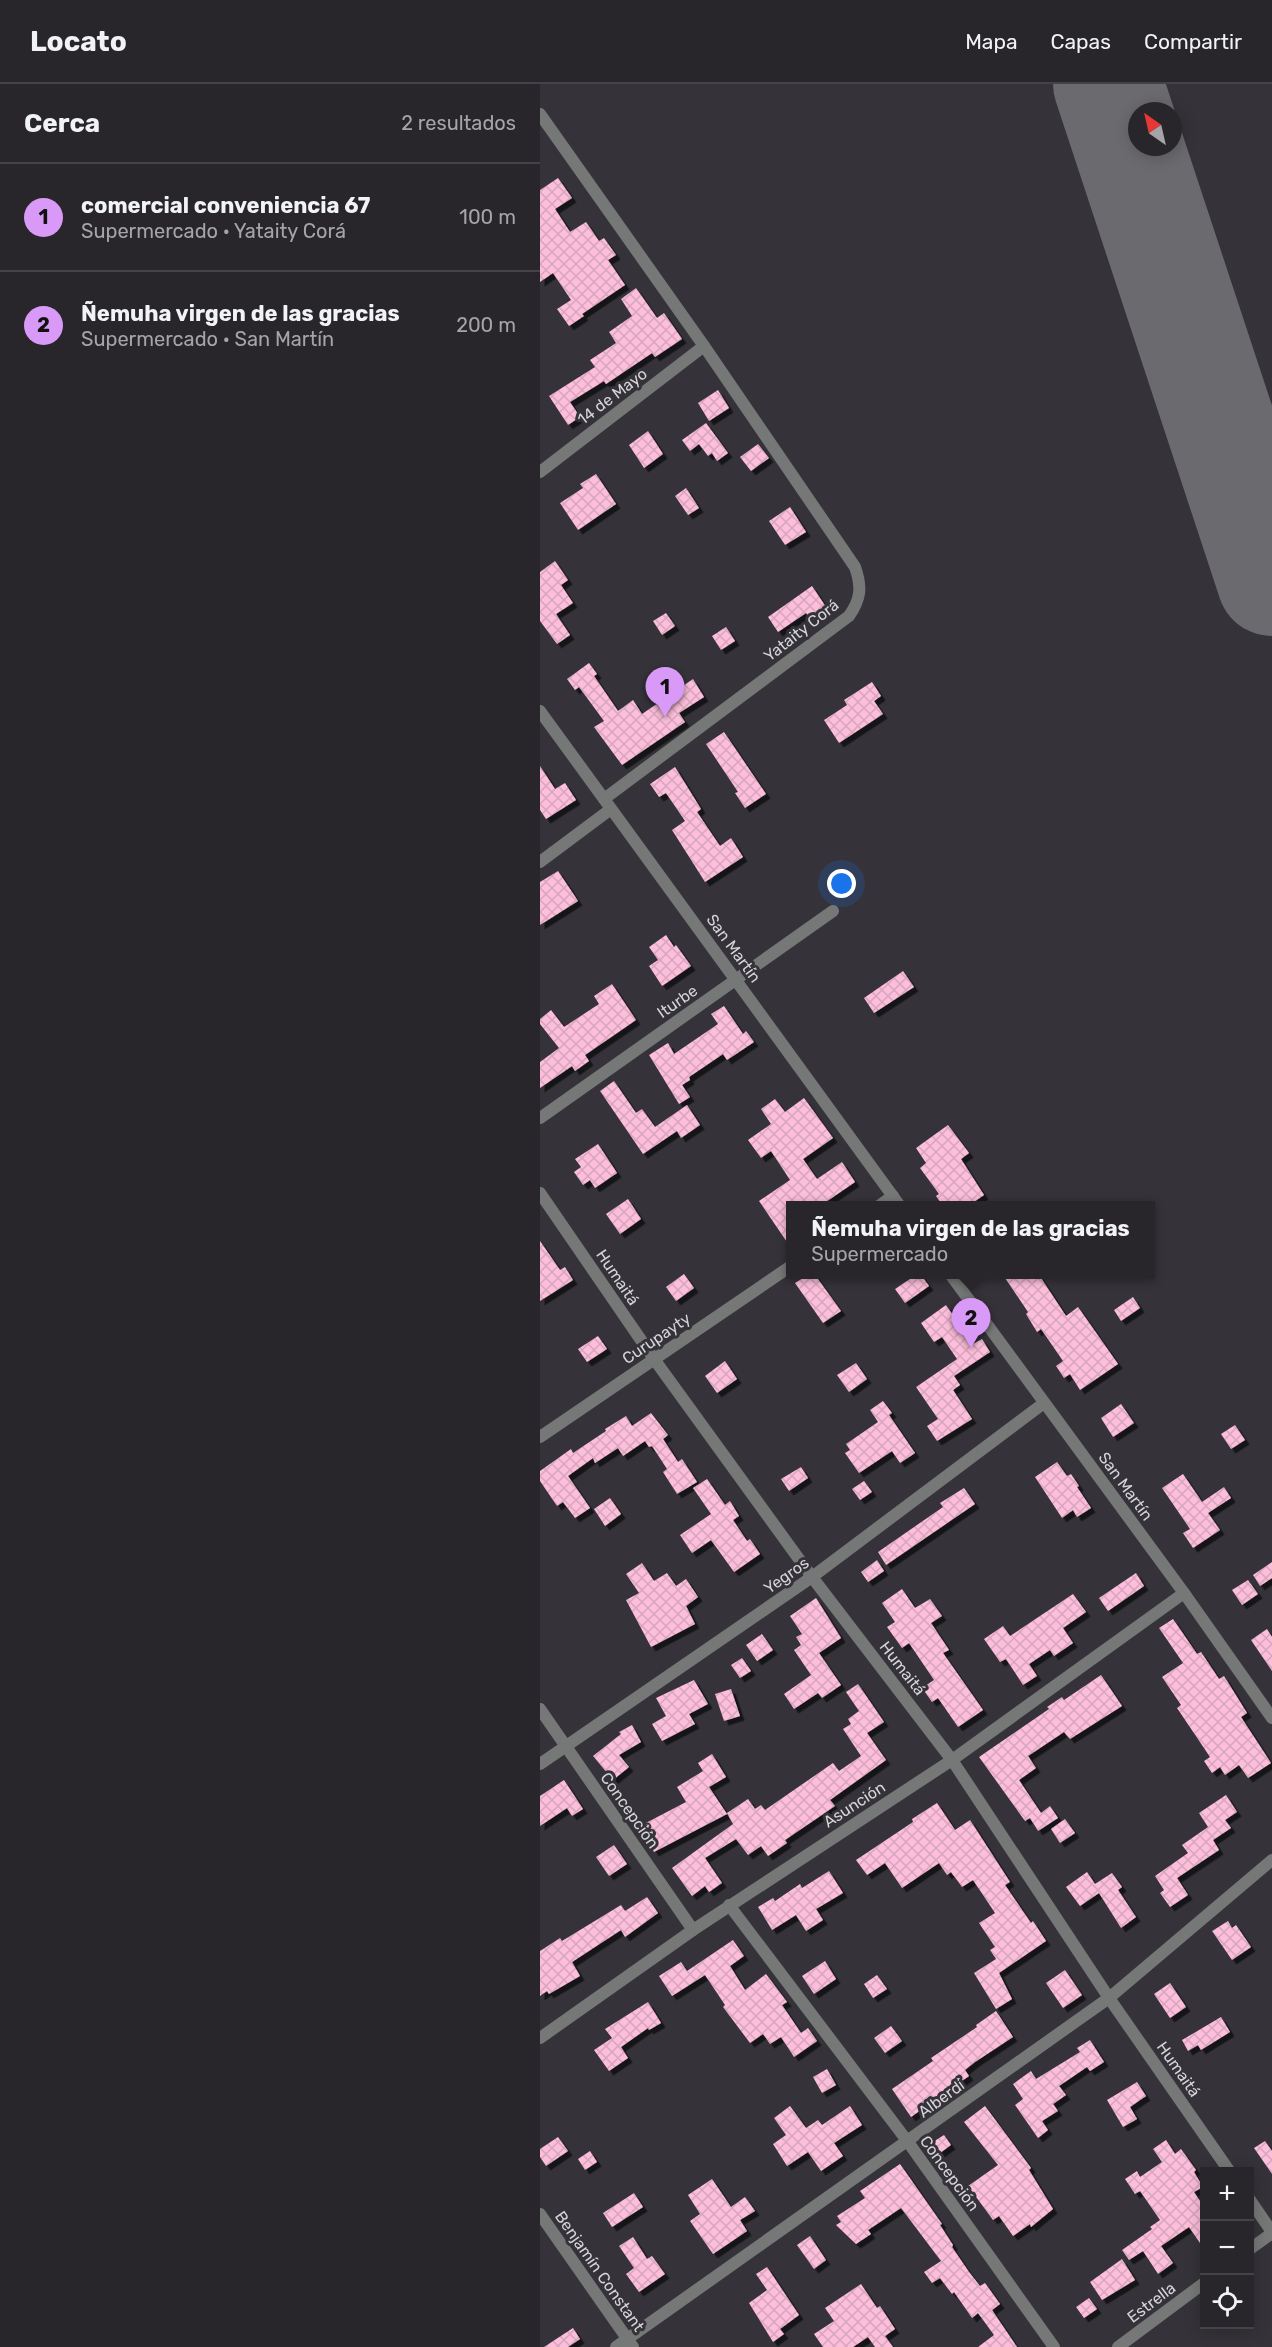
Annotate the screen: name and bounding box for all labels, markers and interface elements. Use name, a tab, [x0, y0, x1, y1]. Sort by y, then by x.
text: Locato	[30, 25, 127, 58]
text: Mapa	[965, 29, 1018, 54]
text: Capas	[1051, 29, 1111, 54]
text: Compartir	[1144, 29, 1242, 54]
north arrow	[1128, 102, 1182, 156]
text: Cerca	[24, 108, 100, 139]
text: 2 resultados	[401, 111, 516, 135]
text: comercial conveniencia 67	[81, 192, 370, 219]
text: 1	[39, 205, 48, 229]
text: 100 m	[459, 205, 516, 229]
text: Supermercado · Yataity Corá	[81, 219, 346, 243]
text: Ñemuha virgen de las gracias	[81, 300, 400, 327]
text: 2	[37, 313, 50, 337]
text: 200 m	[456, 313, 516, 337]
text: Supermercado · San Martín	[81, 327, 334, 351]
street label: 14 de Mayo	[574, 364, 651, 429]
street label: Yataity Corá	[760, 595, 843, 665]
pin: 1	[646, 668, 684, 717]
your location	[827, 869, 856, 898]
street label: San Martín	[702, 910, 765, 986]
street label: Iturbe	[653, 981, 701, 1022]
popup	[786, 1201, 1155, 1279]
text: Ñemuha virgen de las gracias	[811, 1215, 1130, 1242]
text: Supermercado	[811, 1242, 948, 1266]
street label: Humaitá	[592, 1246, 643, 1309]
pin: 2	[952, 1298, 990, 1348]
street label: Curupayty	[619, 1309, 694, 1368]
street label: San Martín	[1094, 1448, 1157, 1524]
street label: Yegros	[760, 1553, 813, 1598]
street label: Humaitá	[876, 1638, 930, 1699]
street label: Concepción	[596, 1769, 663, 1852]
street label: Asunción	[820, 1777, 889, 1831]
street label: Humaitá	[1153, 2038, 1204, 2101]
street label: Alberdí	[915, 2075, 969, 2121]
street label: Concepción	[916, 2132, 983, 2215]
map controls	[1200, 2167, 1254, 2329]
button: +	[1200, 2167, 1254, 2221]
street label: Benjamín Constant	[551, 2207, 648, 2335]
button: −	[1200, 2221, 1254, 2275]
button: locate	[1200, 2275, 1254, 2329]
street label: Estrella	[1123, 2278, 1179, 2327]

